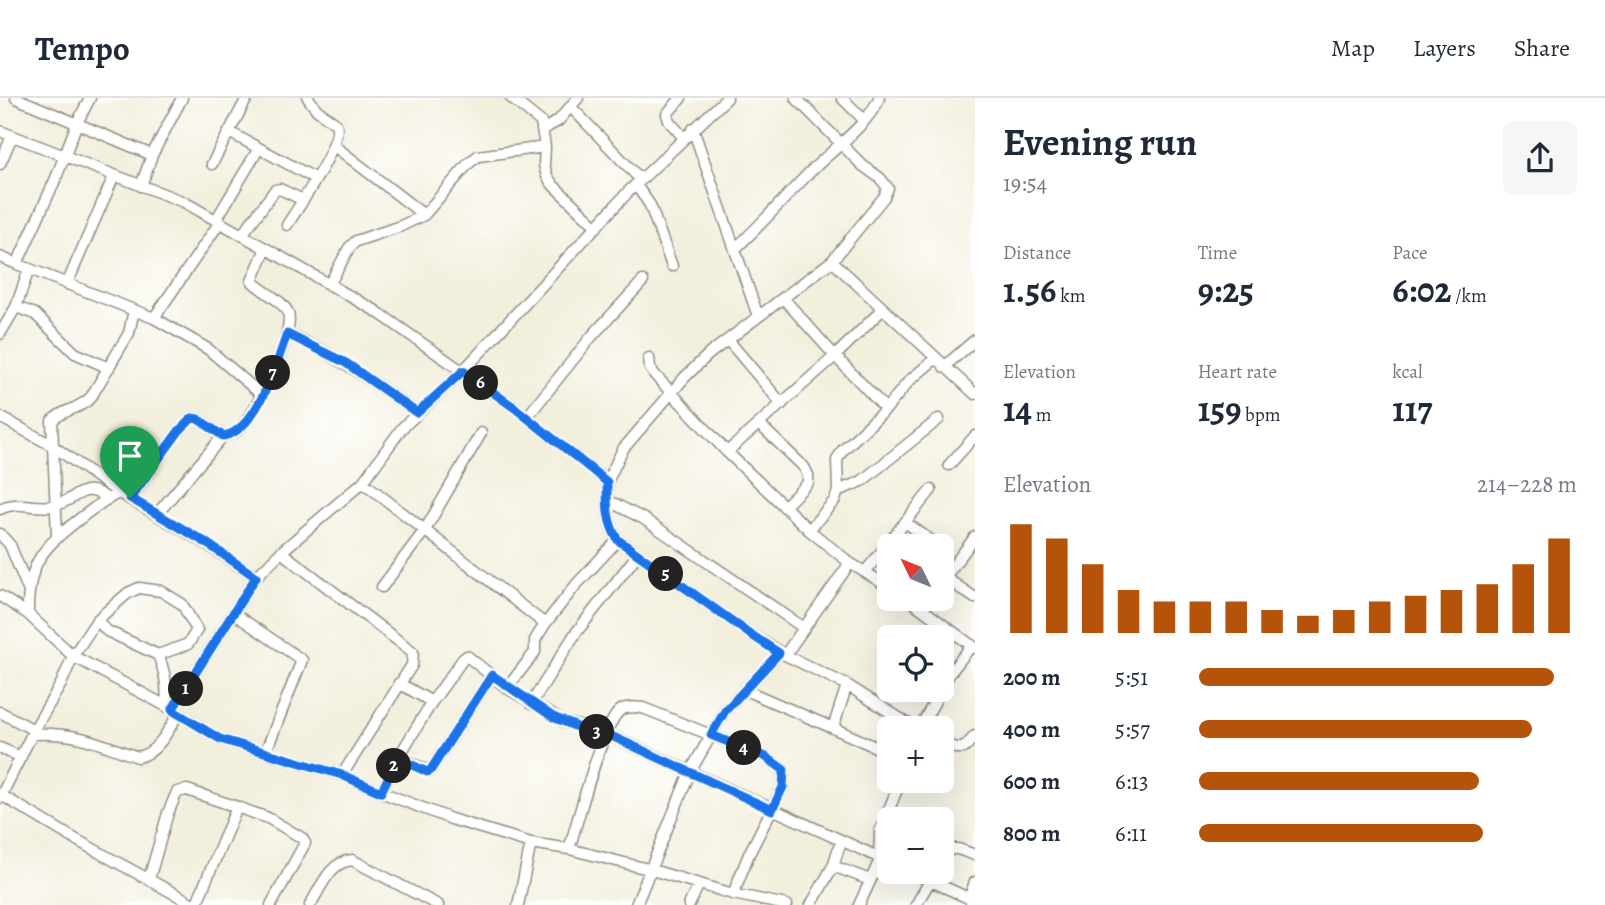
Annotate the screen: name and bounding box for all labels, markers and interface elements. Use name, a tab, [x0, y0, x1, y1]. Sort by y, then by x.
text: Tempo	[35, 26, 130, 71]
text: Map	[1331, 32, 1375, 64]
text: Layers	[1413, 32, 1476, 64]
text: Share	[1514, 32, 1570, 64]
text: Evening run	[1003, 116, 1197, 168]
button: share	[1503, 121, 1577, 195]
text: 19:54	[1003, 168, 1047, 199]
text: Distance	[1003, 240, 1071, 266]
text: Time	[1198, 240, 1237, 266]
text: Pace	[1392, 240, 1428, 266]
text: 1.56	[1003, 266, 1056, 314]
text: 9:25	[1198, 266, 1254, 314]
text: 6:02	[1392, 266, 1452, 314]
text: km	[1056, 283, 1085, 309]
text: /km	[1452, 283, 1487, 309]
pin: 7	[256, 356, 290, 390]
text: 7	[268, 359, 277, 385]
text: Elevation	[1003, 359, 1076, 385]
text: Heart rate	[1198, 359, 1277, 385]
text: kcal	[1392, 359, 1423, 385]
pin: 6	[463, 366, 498, 400]
text: 6	[476, 369, 485, 395]
text: 14	[1003, 385, 1032, 433]
text: 159	[1198, 385, 1241, 433]
text: 117	[1392, 385, 1432, 433]
text: m	[1032, 402, 1052, 428]
text: bpm	[1241, 402, 1281, 428]
pin	[100, 426, 160, 498]
icon: arrive	[111, 437, 149, 475]
text: Elevation	[1003, 469, 1091, 500]
text: 214–228 m	[1477, 469, 1577, 500]
north arrow	[877, 534, 954, 611]
map controls	[877, 534, 954, 884]
pin: 5	[648, 556, 684, 592]
text: 5	[661, 560, 670, 586]
button: locate	[877, 625, 954, 702]
text: 200 m	[1003, 662, 1061, 693]
text: 5:51	[1115, 662, 1148, 693]
pin: 1	[168, 672, 204, 706]
text: 1	[182, 675, 189, 701]
pin: 3	[580, 714, 614, 750]
text: 400 m	[1003, 714, 1060, 745]
text: 5:57	[1115, 714, 1150, 745]
button: +	[877, 716, 954, 793]
text: 3	[592, 718, 601, 744]
pin: 4	[726, 730, 762, 766]
text: 4	[739, 734, 748, 760]
pin: 2	[376, 748, 412, 784]
text: 2	[389, 752, 398, 778]
text: 600 m	[1003, 766, 1060, 797]
text: 6:13	[1115, 766, 1149, 797]
button: −	[877, 807, 954, 884]
text: 800 m	[1003, 818, 1060, 849]
text: 6:11	[1115, 818, 1147, 849]

